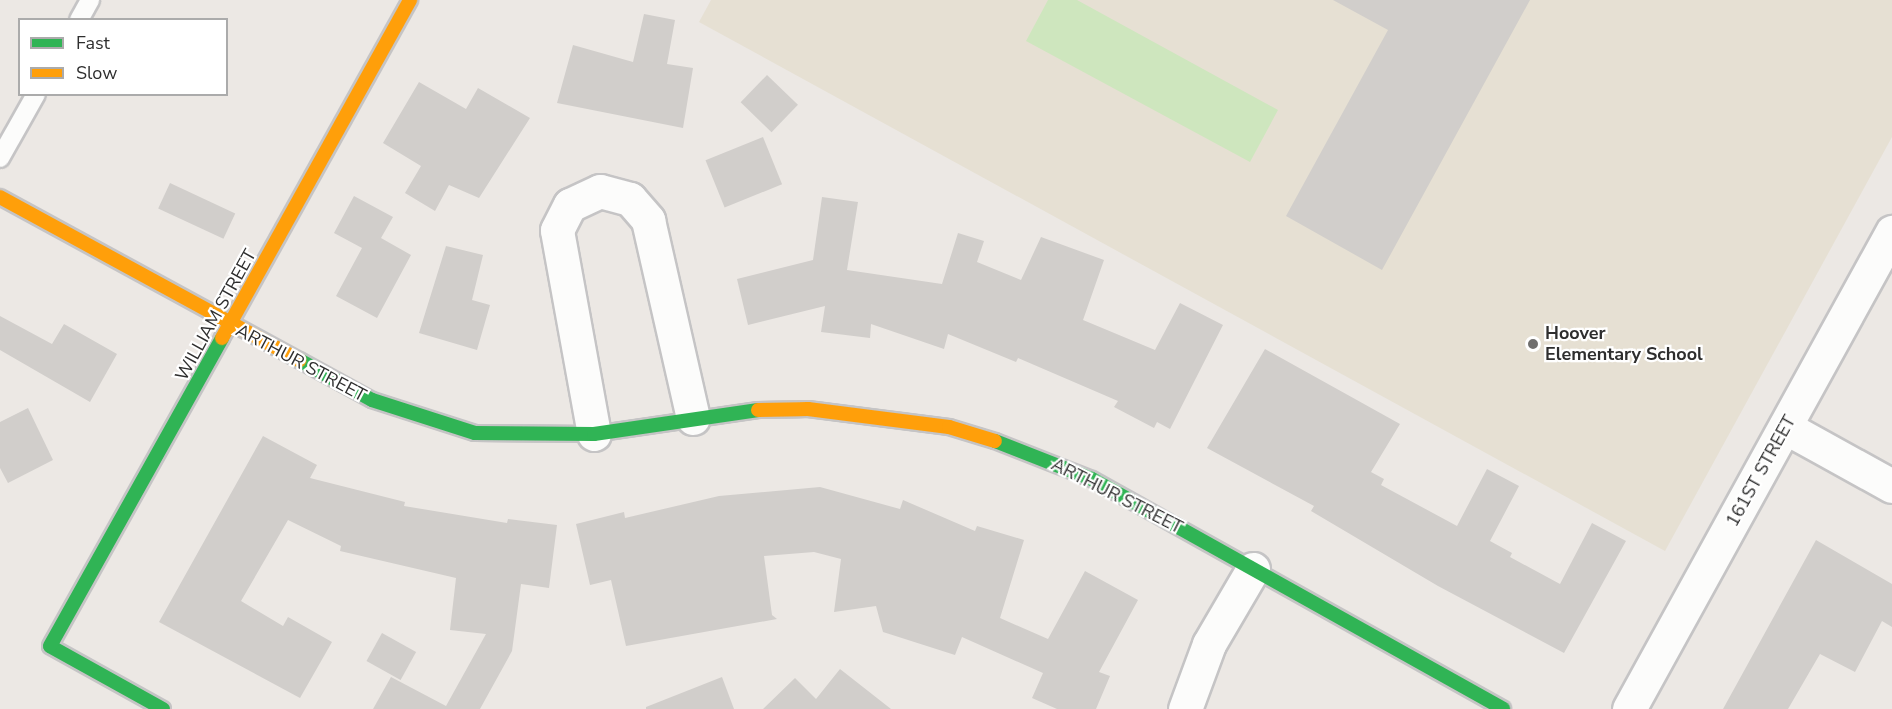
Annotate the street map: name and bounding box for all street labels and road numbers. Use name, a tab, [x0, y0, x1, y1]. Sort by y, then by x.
street label: WILLIAM STREET	[171, 245, 261, 385]
street label: ARTHUR STREET	[232, 320, 370, 406]
street label: 161ST STREET	[1722, 412, 1800, 530]
street label: ARTHUR STREET	[1048, 454, 1186, 538]

